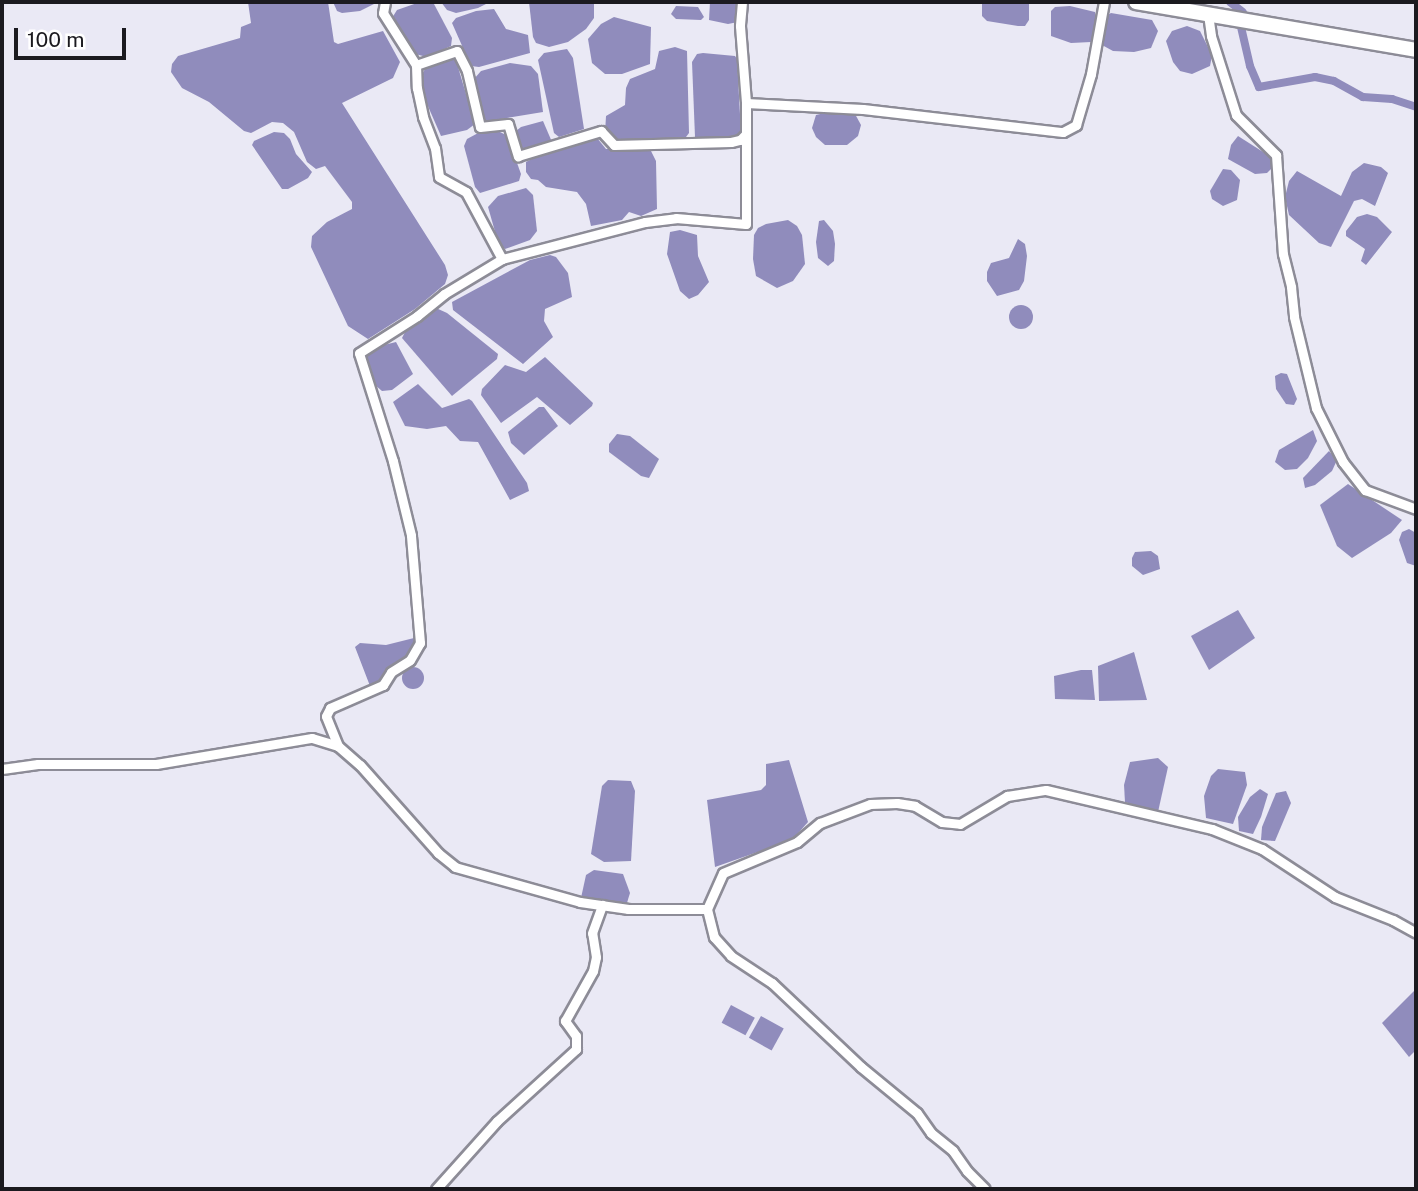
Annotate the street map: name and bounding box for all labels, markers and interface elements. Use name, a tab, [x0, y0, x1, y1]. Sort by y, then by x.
scale bar	[18, 14, 130, 58]
text: 100 m	[27, 27, 84, 52]

